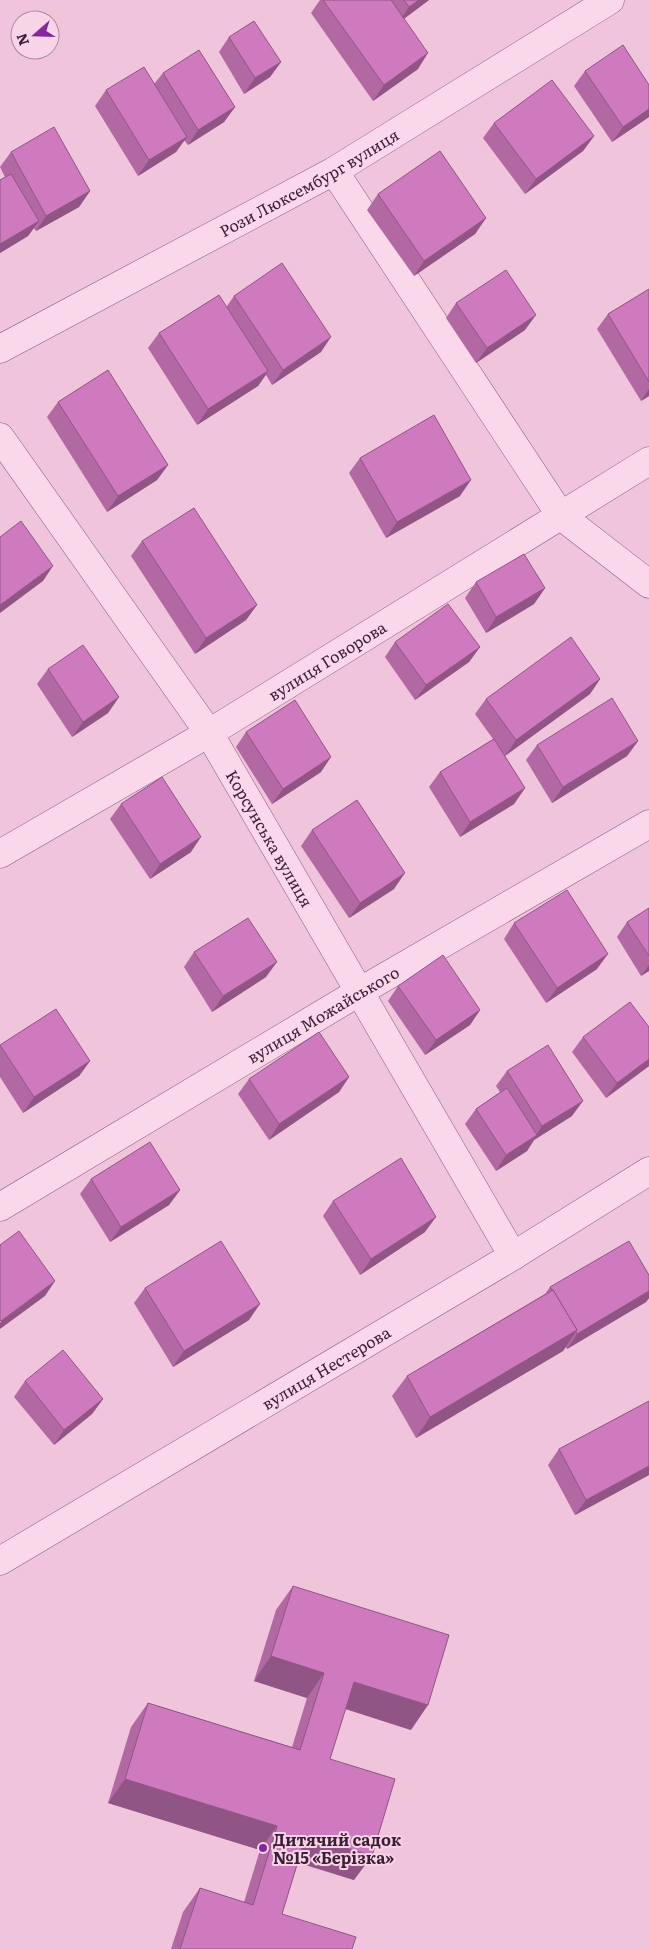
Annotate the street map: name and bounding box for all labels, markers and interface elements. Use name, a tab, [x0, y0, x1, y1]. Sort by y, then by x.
north arrow	[10, 10, 60, 60]
text: N	[10, 31, 33, 49]
street label: Рози Люксембург вулиця	[215, 122, 403, 242]
street label: вулиця Говорова	[263, 614, 391, 706]
street label: Корсунська вулиця	[221, 765, 320, 911]
street label: вулиця Можайського	[242, 959, 403, 1069]
street label: вулиця Нестерова	[257, 1319, 395, 1415]
place label: Дитячий садок №15 «Берізка»	[273, 1827, 402, 1869]
marker: Дитячий садок №15 «Берізка»	[257, 1842, 269, 1854]

